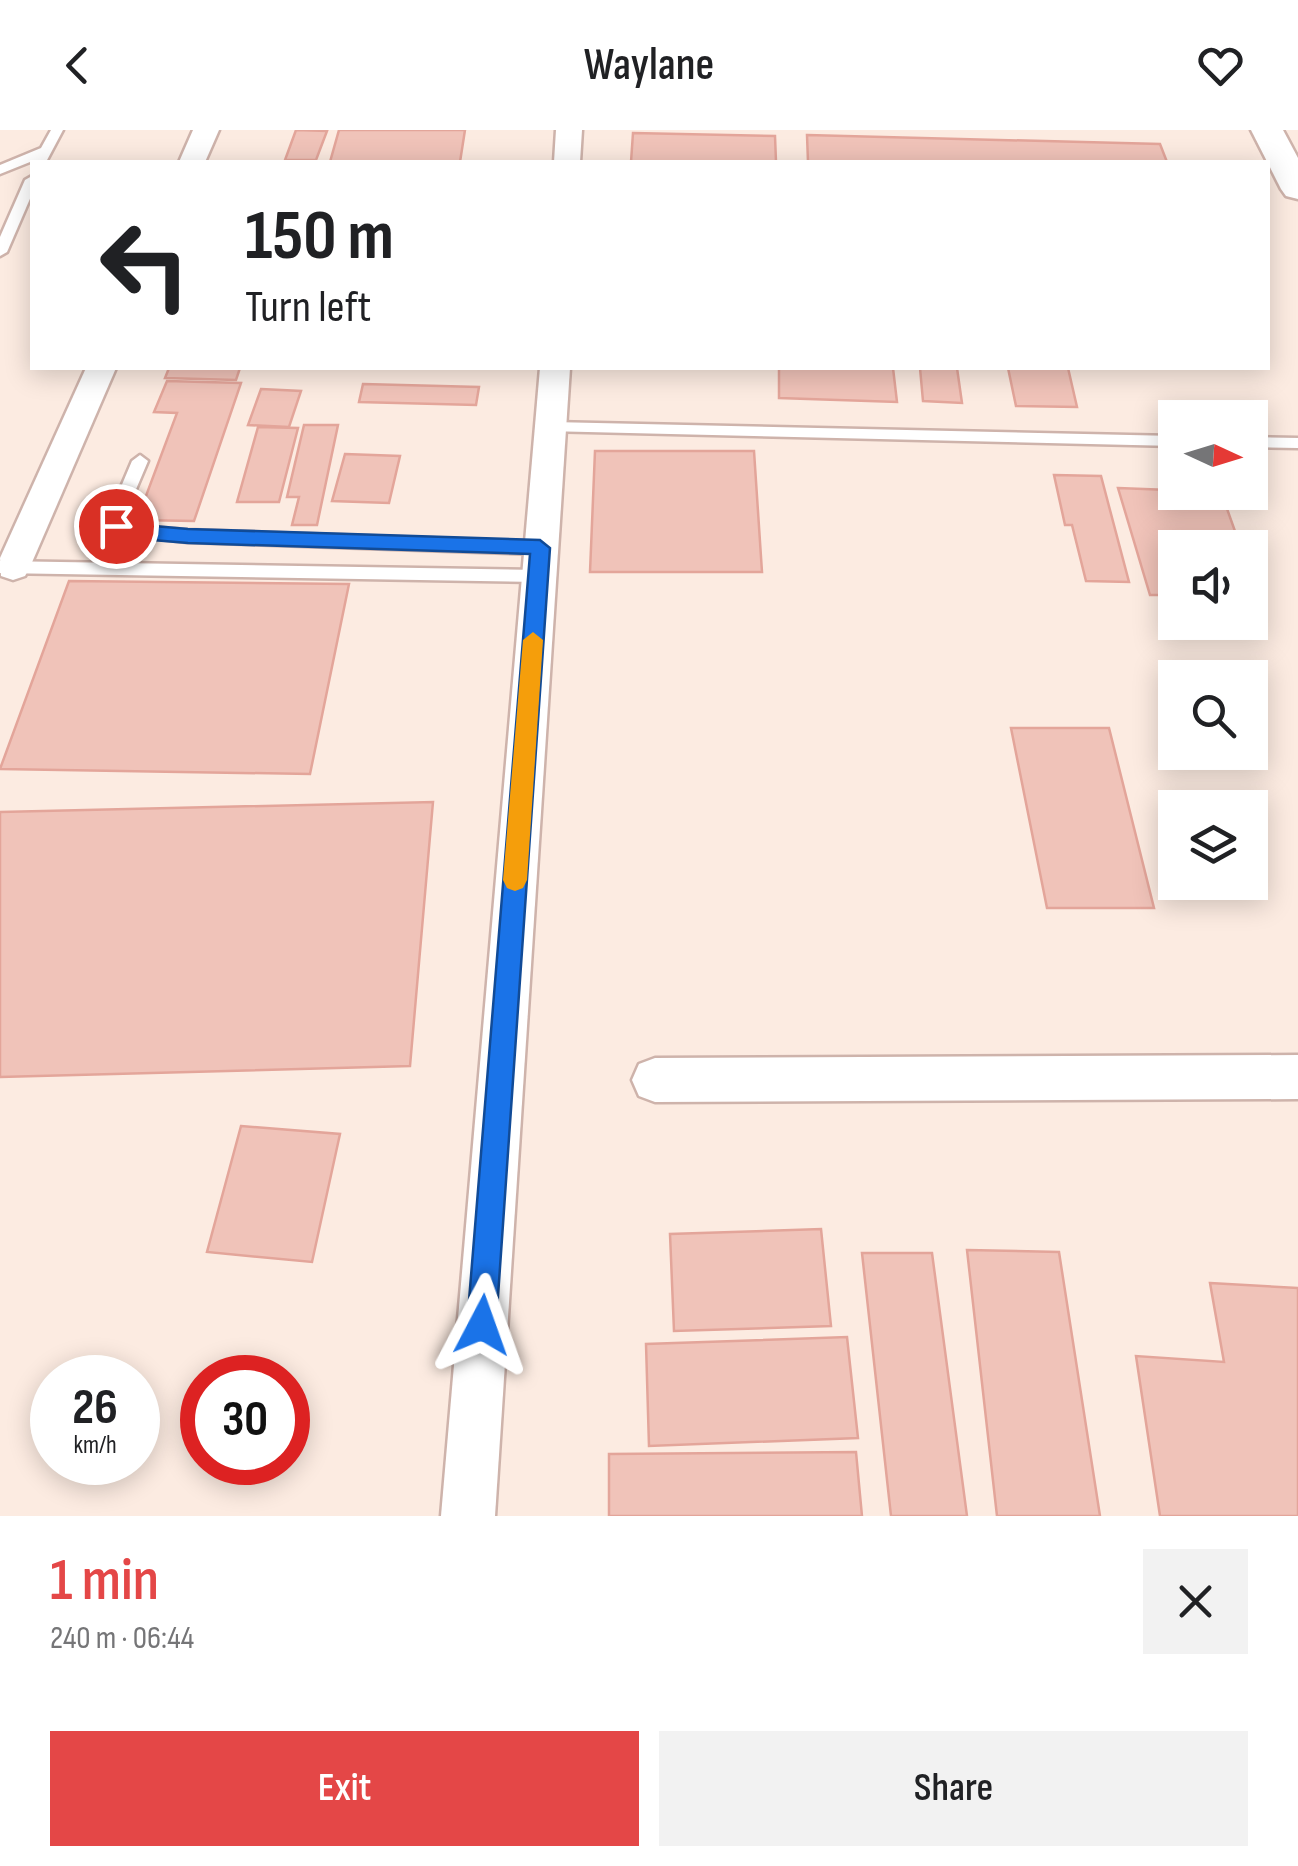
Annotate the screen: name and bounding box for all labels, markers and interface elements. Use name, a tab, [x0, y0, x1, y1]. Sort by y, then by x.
icon: back	[50, 38, 105, 93]
text: Waylane	[584, 38, 714, 93]
icon: heart	[1193, 38, 1248, 93]
text: 150 m	[245, 195, 394, 279]
icon: left	[80, 200, 210, 330]
text: Turn left	[245, 280, 371, 335]
north arrow	[1158, 400, 1268, 510]
map controls	[1158, 400, 1268, 900]
pin	[74, 484, 159, 569]
icon: arrive	[89, 499, 144, 554]
button: sound	[1158, 530, 1268, 640]
button: search	[1158, 660, 1268, 770]
button: layers	[1158, 790, 1268, 900]
position arrow	[430, 1273, 534, 1377]
speed limit sign: 30	[180, 1355, 310, 1485]
text: 26	[72, 1378, 118, 1438]
text: km/h	[73, 1430, 117, 1461]
text: 1 min	[50, 1545, 159, 1617]
button: close	[1143, 1549, 1248, 1654]
text: 240 m · 06:44	[50, 1619, 194, 1658]
button: Exit	[50, 1731, 639, 1846]
button: Share	[659, 1731, 1248, 1846]

